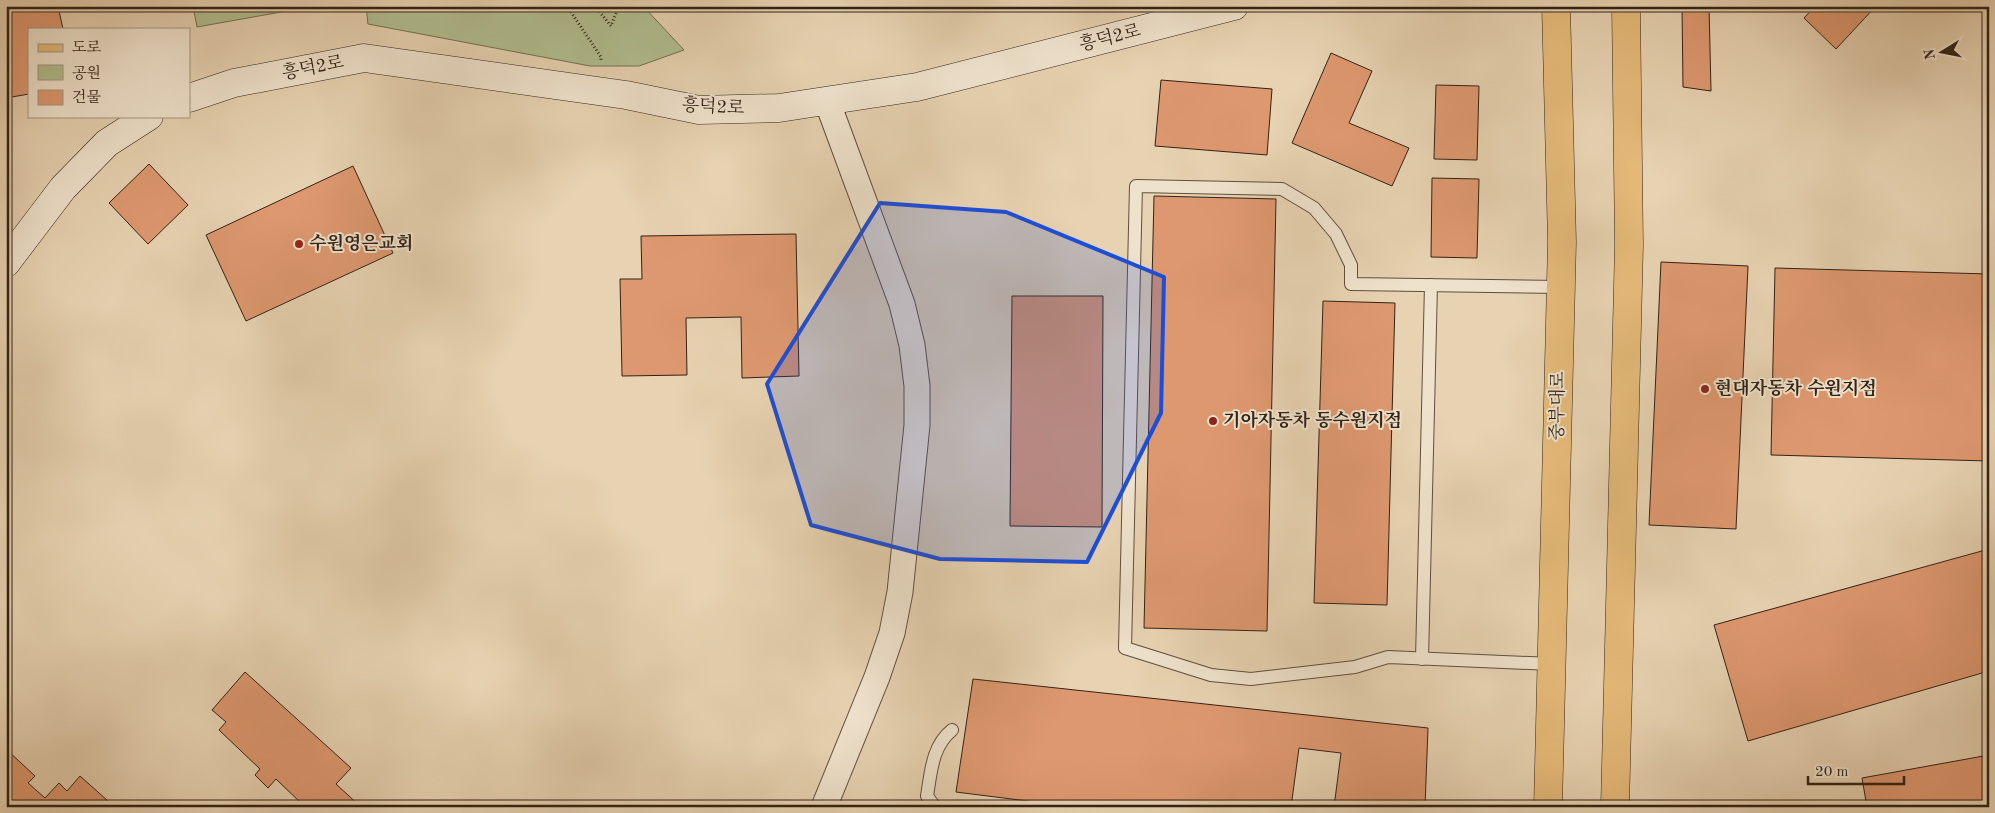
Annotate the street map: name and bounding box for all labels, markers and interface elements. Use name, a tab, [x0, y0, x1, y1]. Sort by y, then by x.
street label: 흥덕2로	[1077, 20, 1143, 54]
legend	[28, 28, 190, 118]
north arrow	[1918, 28, 1968, 78]
text: 도로	[72, 40, 101, 56]
text: N	[1922, 47, 1938, 61]
street label: 흥덕2로	[280, 51, 345, 83]
text: 공원	[72, 65, 101, 82]
text: 건물	[72, 89, 101, 106]
street label: 흥덕2로	[681, 94, 745, 118]
place label: 수원영은교회	[309, 233, 413, 253]
marker: 수원영은교회	[293, 238, 305, 250]
street label: 중부대로	[1547, 371, 1568, 441]
place label: 현대자동차 수원지점	[1715, 378, 1877, 398]
marker: 현대자동차 수원지점	[1699, 383, 1711, 395]
place label: 기아자동차 동수원지점	[1223, 410, 1402, 430]
marker: 기아자동차 동수원지점	[1207, 415, 1219, 427]
scale bar	[1808, 753, 1904, 785]
text: 20 m	[1815, 765, 1849, 780]

